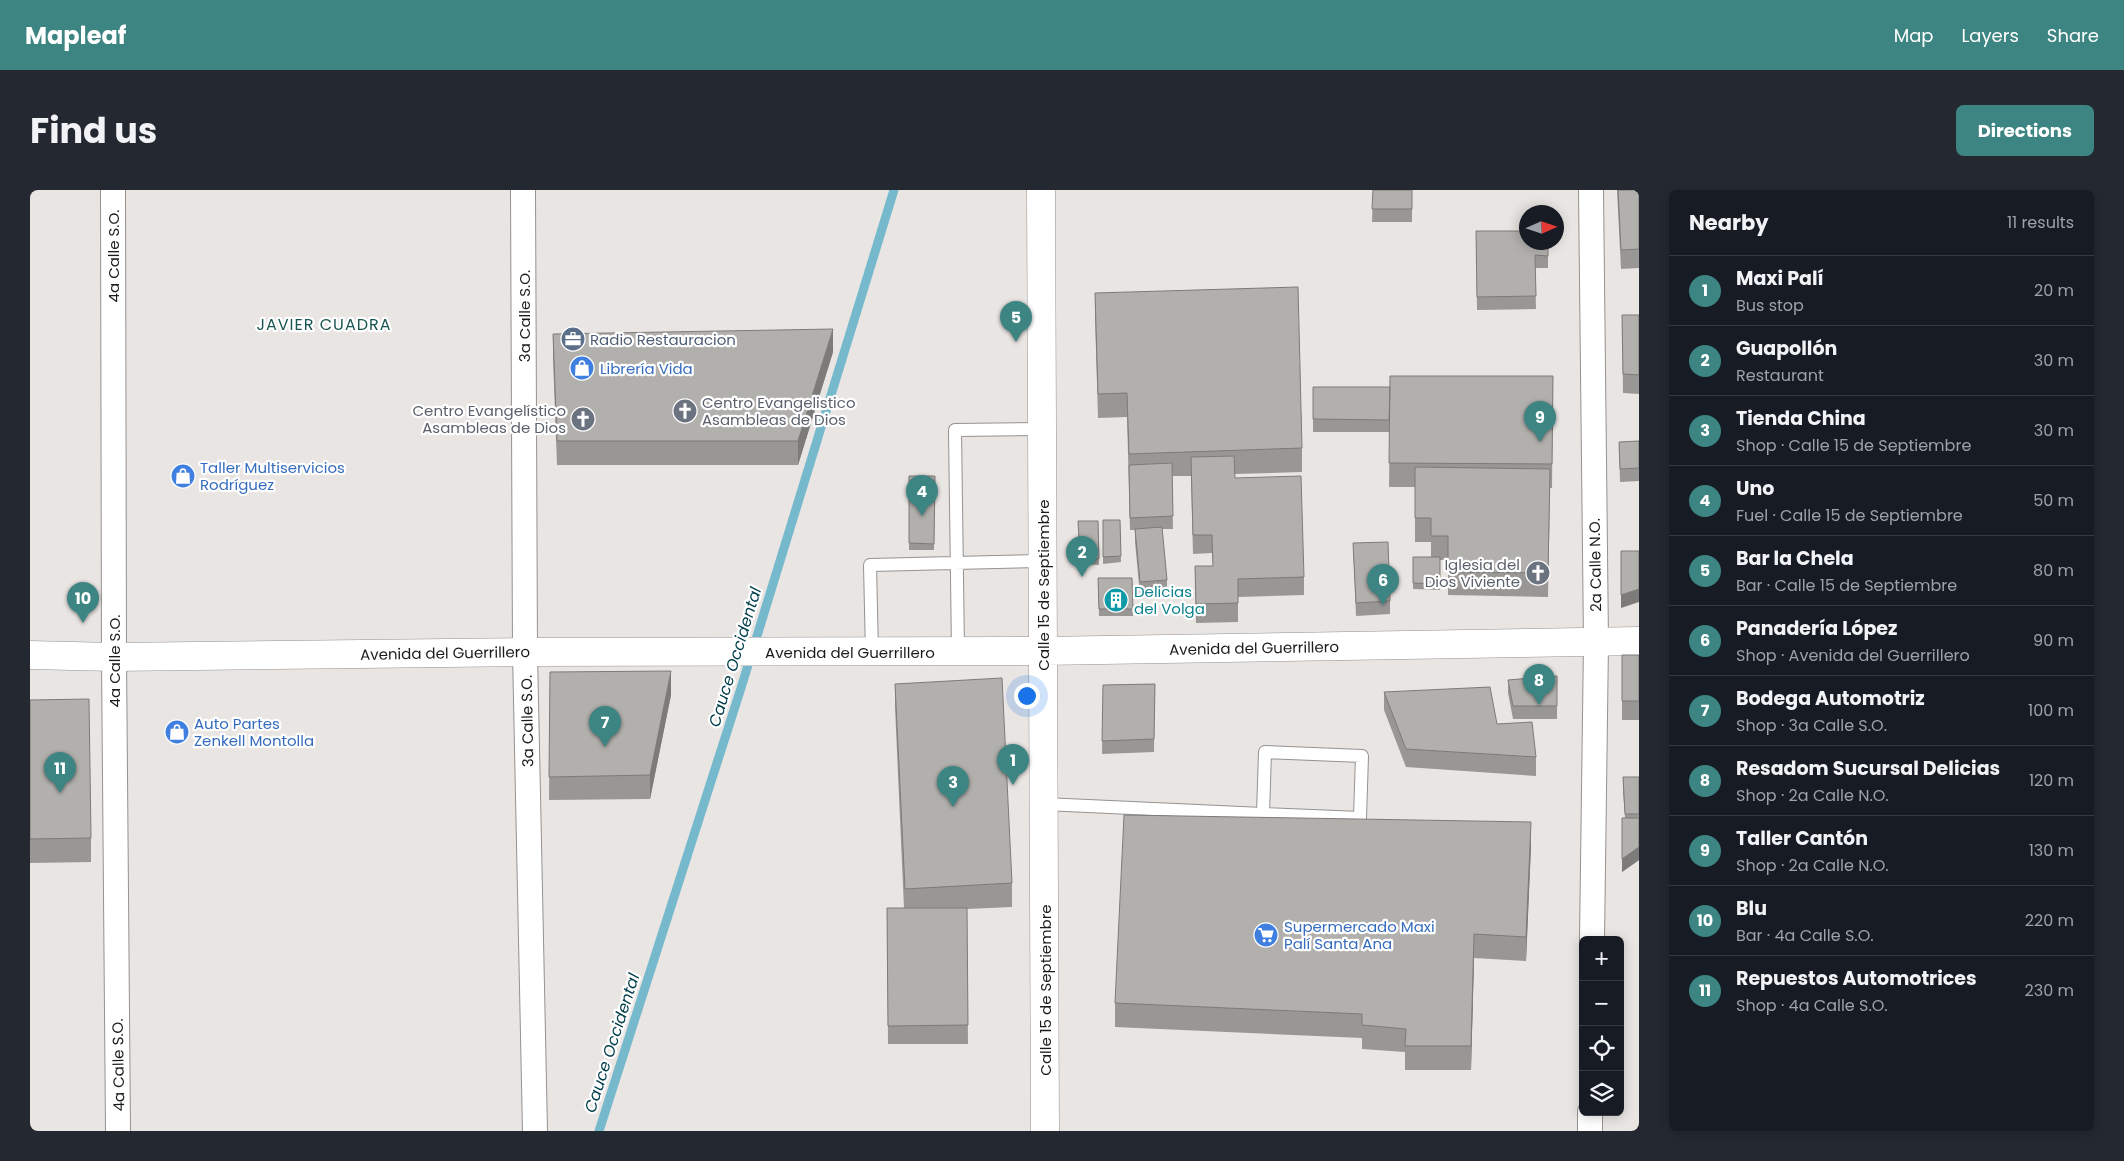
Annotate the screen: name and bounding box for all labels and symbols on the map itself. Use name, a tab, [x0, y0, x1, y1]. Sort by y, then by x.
north arrow	[1519, 205, 1564, 250]
street label: 4a Calle S.O.	[103, 210, 124, 302]
street label: 3a Calle S.O.	[514, 270, 535, 362]
pin: 5	[1000, 301, 1032, 342]
district label: JAVIER CUADRA	[257, 313, 391, 336]
office icon: Radio Restauracion	[560, 326, 586, 352]
place label: Radio Restauracion	[590, 329, 736, 350]
shop icon: Librería Vida	[569, 355, 595, 381]
place label: Librería Vida	[600, 358, 693, 379]
place label: Centro Evangelistico Asambleas de Dios	[702, 392, 856, 430]
church icon: Centro Evangelistico Asambleas de Dios	[672, 398, 698, 424]
place label: Centro Evangelístico Asambleas de Dios	[413, 400, 566, 438]
pin: 9	[1524, 401, 1556, 442]
church icon: Centro Evangelístico Asambleas de Dios	[570, 406, 596, 432]
place label: Taller Multiservicios Rodríguez	[200, 457, 345, 495]
shop icon: Taller Multiservicios Rodríguez	[170, 463, 196, 489]
pin: 4	[906, 475, 938, 516]
street label: Calle 15 de Septiembre	[1033, 499, 1054, 671]
street label: 2a Calle N.O.	[1584, 518, 1606, 612]
pin: 2	[1066, 536, 1098, 577]
place label: Iglesia del Dios Viviente	[1425, 554, 1520, 592]
church icon: Iglesia del Dios Viviente	[1525, 560, 1551, 586]
pin: 6	[1367, 564, 1399, 605]
place label: Delicias del Volga	[1134, 581, 1205, 619]
pin: 10	[67, 582, 99, 623]
water label: Cauce Occidental	[703, 584, 767, 730]
building icon: Delicias del Volga	[1103, 587, 1129, 613]
street label: 4a Calle S.O.	[104, 615, 125, 707]
street label: Avenida del Guerrillero	[1169, 636, 1339, 660]
street label: Avenida del Guerrillero	[360, 641, 530, 665]
street label: Avenida del Guerrillero	[765, 642, 935, 663]
pin: 8	[1523, 664, 1555, 705]
street label: 3a Calle S.O.	[516, 675, 538, 767]
your location	[1014, 683, 1040, 709]
pin: 7	[589, 706, 621, 747]
place label: Auto Partes Zenkell Montolla	[194, 713, 314, 751]
shop icon: Auto Partes Zenkell Montolla	[164, 719, 190, 745]
pin: 1	[997, 744, 1029, 785]
pin: 11	[44, 752, 76, 793]
pin: 3	[937, 766, 969, 807]
street label: Calle 15 de Septiembre	[1035, 904, 1056, 1076]
place label: Supermercado Maxi Palí Santa Ana	[1284, 916, 1435, 954]
supermarket icon: Supermercado Maxi Palí Santa Ana	[1253, 922, 1279, 948]
water label: Cauce Occidental	[579, 970, 645, 1116]
street label: 4a Calle S.O.	[107, 1018, 129, 1112]

